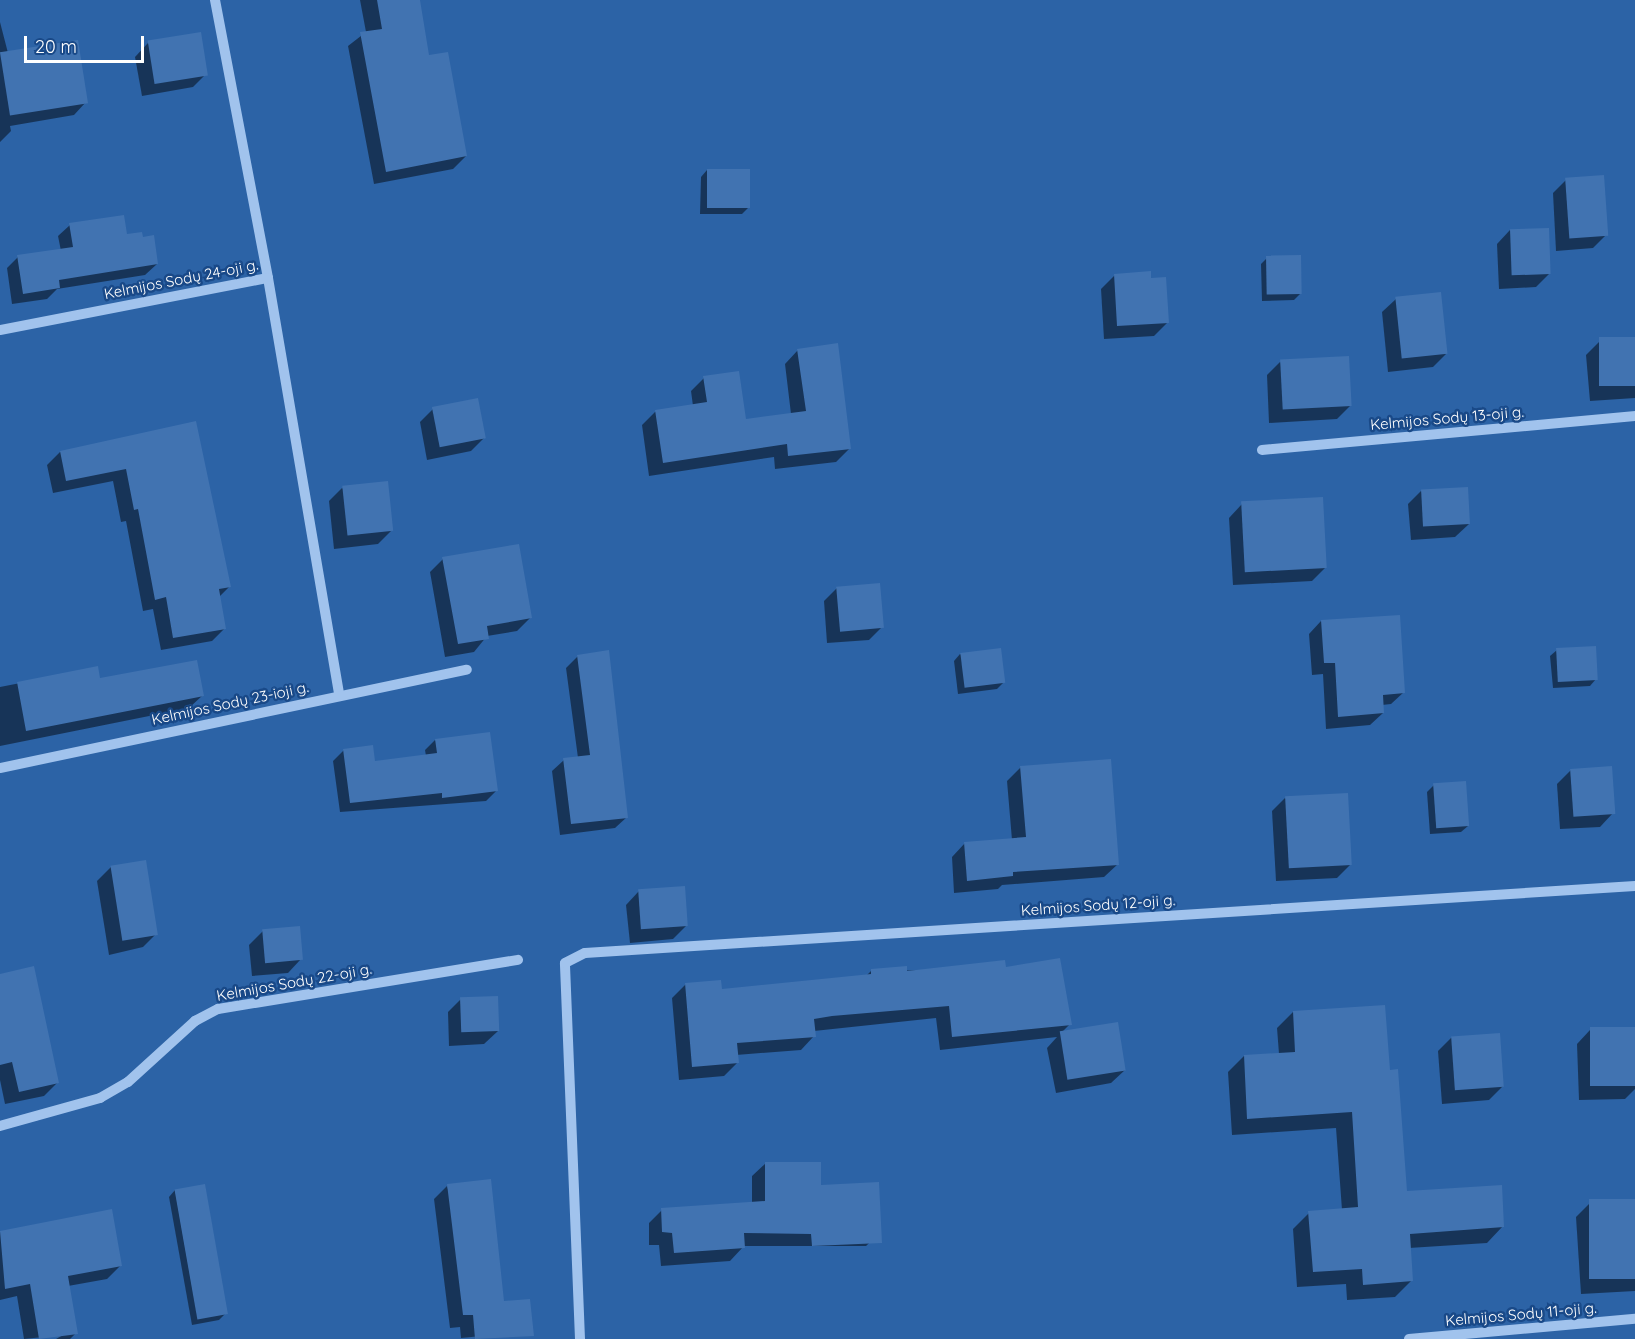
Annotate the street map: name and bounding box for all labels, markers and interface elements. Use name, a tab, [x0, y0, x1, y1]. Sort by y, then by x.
scale bar	[27, 24, 147, 62]
text: 20 m	[35, 35, 77, 58]
street label: Kelmijos Sodų 24-oji g.	[102, 255, 260, 303]
street label: Kelmijos Sodų 13-oji g.	[1369, 402, 1525, 434]
street label: Kelmijos Sodų 23-ioji g.	[150, 678, 310, 728]
street label: Kelmijos Sodų 12-oji g.	[1020, 891, 1176, 919]
street label: Kelmijos Sodų 22-oji g.	[215, 959, 373, 1005]
street label: Kelmijos Sodų 11-oji g.	[1445, 1298, 1597, 1330]

